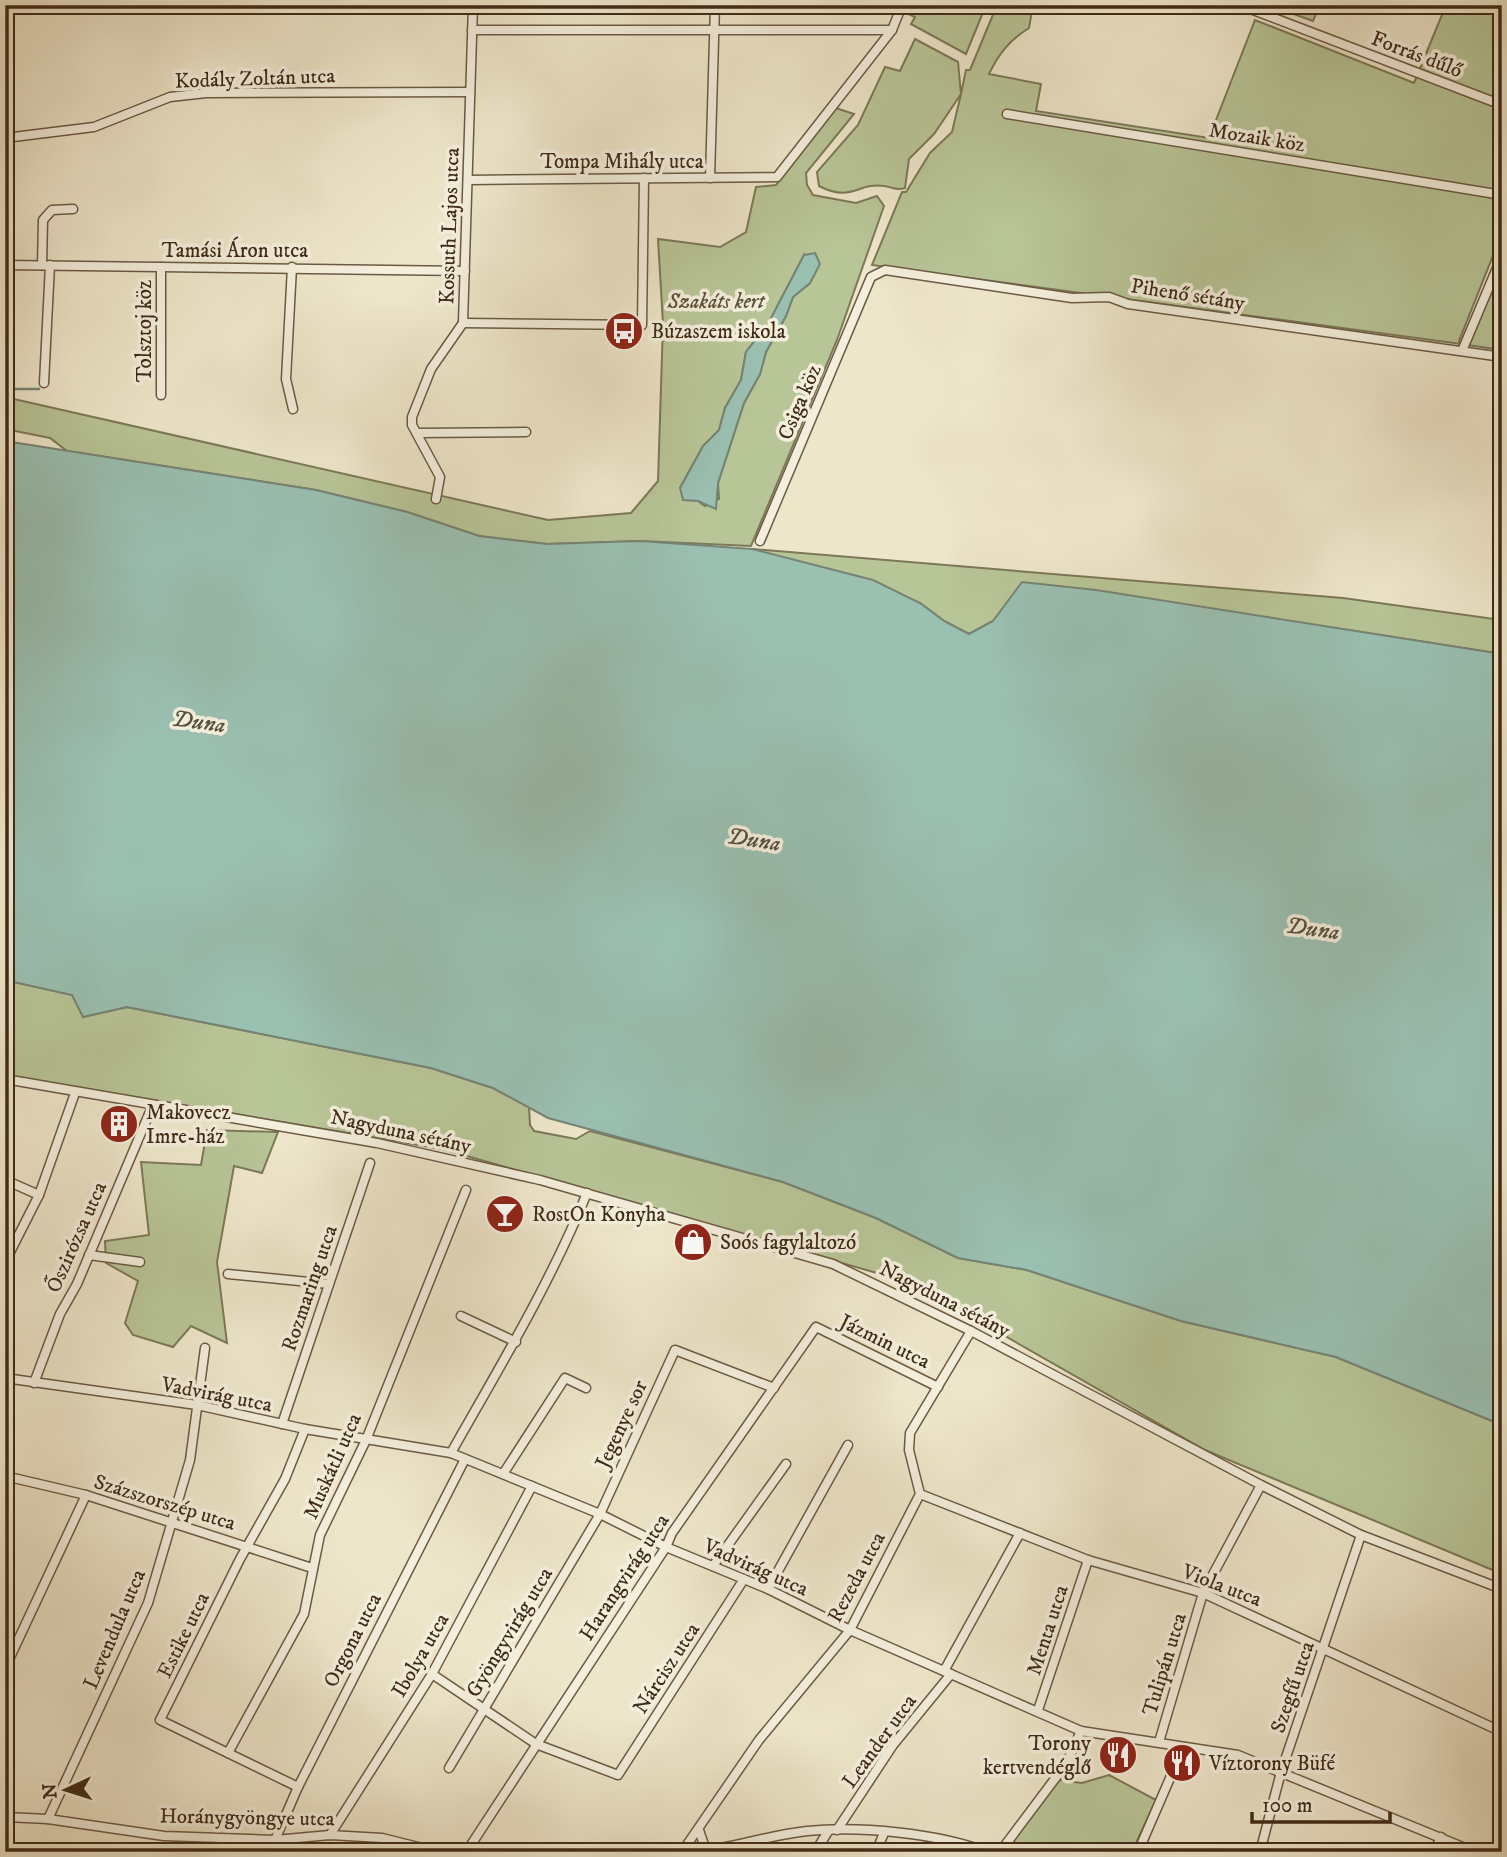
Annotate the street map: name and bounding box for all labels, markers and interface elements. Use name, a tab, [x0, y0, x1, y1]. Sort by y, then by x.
street label: Forrás dűlő	[1367, 26, 1467, 84]
street label: Kodály Zoltán utca	[174, 63, 336, 95]
street label: Mozaik köz	[1207, 118, 1307, 158]
street label: Kossuth Lajos utca	[434, 147, 466, 305]
street label: Tompa Mihály utca	[540, 149, 704, 175]
street label: Tamási Áron utca	[162, 236, 308, 264]
street label: Pihenő sétány	[1129, 273, 1248, 317]
street label: Tolsztoj köz	[132, 280, 158, 382]
park label: Szakáts kert	[667, 289, 766, 315]
bus stop icon: Búzaszem iskola	[603, 310, 645, 352]
place label: Búzaszem iskola	[651, 319, 786, 345]
street label: Csiga köz	[772, 361, 827, 444]
water label: Duna	[170, 704, 227, 741]
water label: Duna	[725, 822, 783, 859]
water label: Duna	[1284, 911, 1341, 948]
place label: Makovecz Imre-ház	[146, 1100, 231, 1150]
building icon: Makovecz Imre-ház	[98, 1103, 140, 1145]
street label: Nagyduna sétány	[328, 1104, 475, 1160]
street label: Őszirózsa utca	[39, 1177, 113, 1297]
bar icon: RostOn Konyha	[484, 1193, 526, 1235]
place label: RostOn Konyha	[532, 1202, 666, 1228]
shop icon: Soós fagylaltozó	[672, 1221, 714, 1263]
street label: Rozmaring utca	[276, 1222, 344, 1355]
place label: Soós fagylaltozó	[720, 1230, 856, 1256]
street label: Nagyduna sétány	[875, 1256, 1015, 1344]
street label: Jázmin utca	[833, 1308, 934, 1375]
street label: Vadvirág utca	[158, 1371, 274, 1418]
street label: Jegenye sor	[589, 1376, 654, 1475]
street label: Muskátli utca	[298, 1409, 368, 1523]
street label: Százszorszép utca	[91, 1469, 239, 1537]
street label: Harangvirág utca	[574, 1509, 676, 1646]
street label: Rezeda utca	[822, 1528, 892, 1627]
street label: Vadvirág utca	[698, 1533, 812, 1603]
street label: Viola utca	[1177, 1559, 1265, 1613]
street label: Gyöngyvirág utca	[461, 1563, 559, 1702]
street label: Levendula utca	[78, 1565, 152, 1693]
street label: Menta utca	[1021, 1582, 1075, 1679]
street label: Estike utca	[152, 1588, 216, 1683]
street label: Orgona utca	[318, 1589, 388, 1692]
street label: Ibolya utca	[386, 1609, 455, 1702]
street label: Tulipán utca	[1137, 1610, 1193, 1719]
street label: Nárcisz utca	[628, 1618, 706, 1719]
street label: Szegfű utca	[1265, 1638, 1321, 1737]
street label: Leander utca	[837, 1689, 923, 1794]
place label: Torony kertvendéglő	[983, 1731, 1092, 1781]
restaurant icon: Torony kertvendéglő	[1097, 1734, 1139, 1776]
restaurant icon: Víztorony Büfé	[1161, 1742, 1203, 1784]
place label: Víztorony Büfé	[1208, 1751, 1335, 1777]
north arrow	[32, 1756, 102, 1826]
scale bar	[1252, 1780, 1390, 1824]
text: N	[38, 1782, 63, 1800]
text: 100 m	[1262, 1793, 1313, 1819]
street label: Horánygyöngye utca	[159, 1803, 335, 1833]

